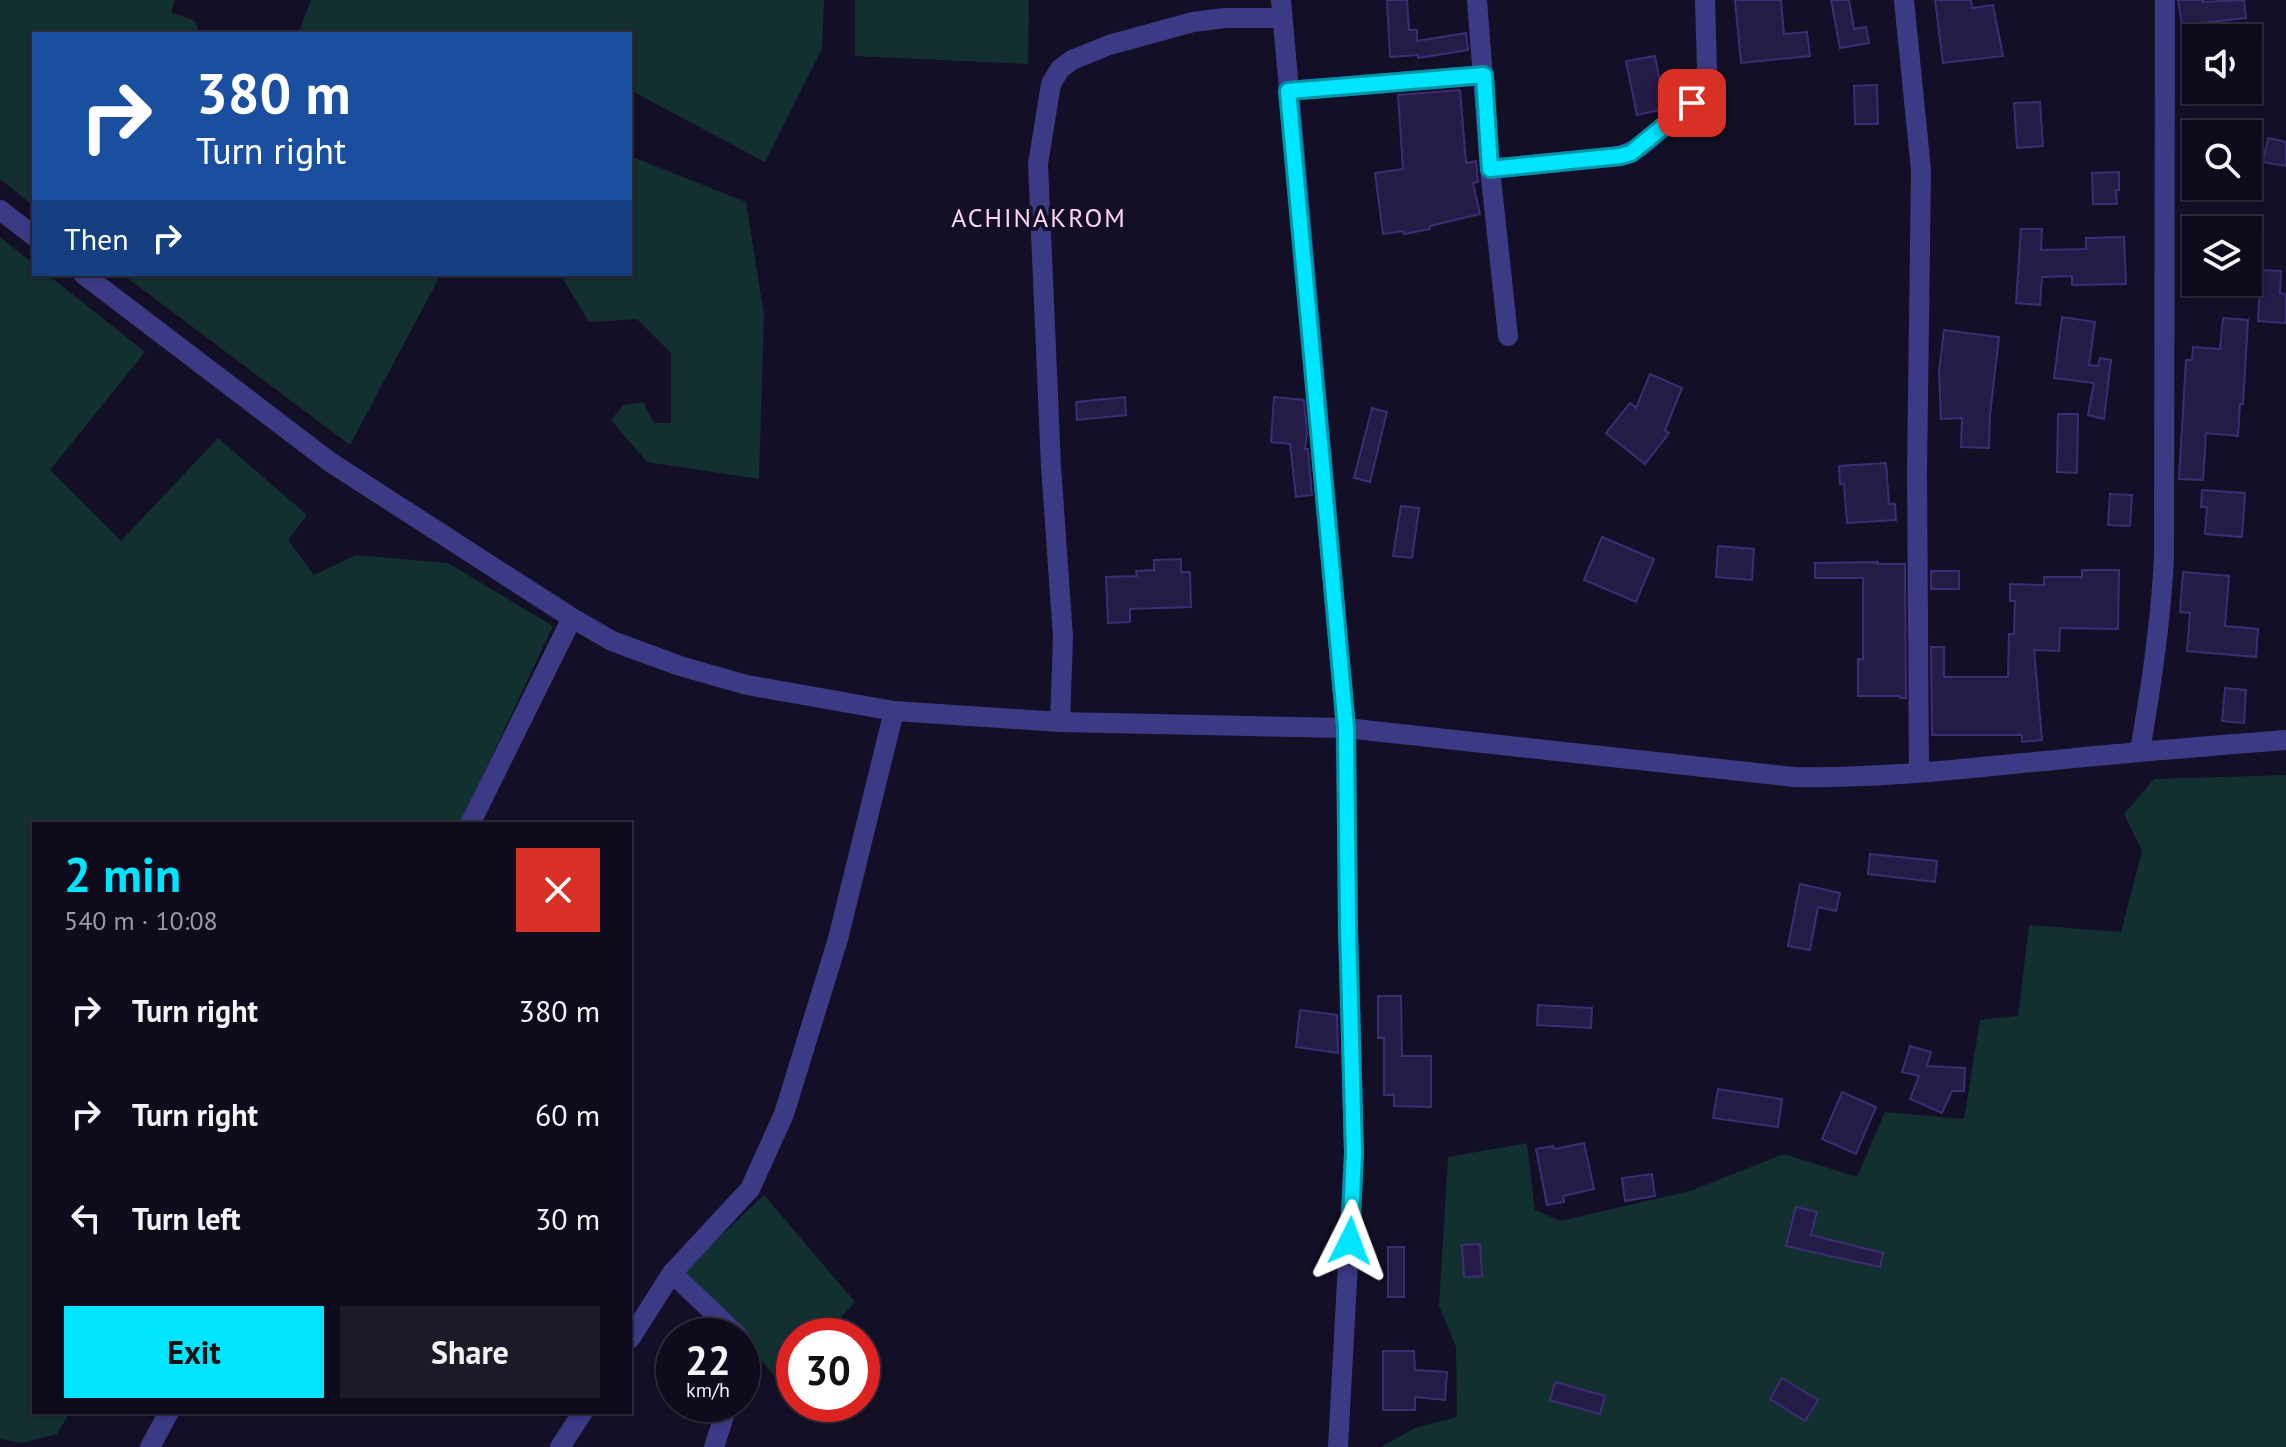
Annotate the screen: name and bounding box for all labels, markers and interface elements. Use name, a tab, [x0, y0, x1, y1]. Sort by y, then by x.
map controls	[2182, 24, 2262, 296]
button: sound	[2182, 24, 2262, 104]
text: 380 m	[196, 57, 351, 129]
icon: right	[64, 64, 168, 168]
pin	[1658, 69, 1726, 137]
icon: arrive	[1670, 81, 1714, 125]
button: search	[2182, 120, 2262, 200]
text: Turn right	[196, 127, 346, 174]
district label: ACHINAKROM	[951, 201, 1127, 234]
icon: right	[145, 216, 189, 260]
button: layers	[2182, 216, 2262, 296]
text: Then	[64, 219, 129, 258]
text: 2 min	[64, 843, 181, 905]
button: close	[516, 848, 600, 932]
text: 540 m · 10:08	[64, 904, 218, 937]
icon: right	[64, 988, 108, 1032]
text: Turn right	[132, 991, 258, 1030]
text: 380 m	[519, 991, 600, 1030]
icon: right	[64, 1092, 108, 1136]
text: Turn right	[132, 1095, 258, 1134]
text: 60 m	[535, 1095, 600, 1134]
icon: left	[64, 1196, 108, 1240]
text: Turn left	[132, 1199, 240, 1238]
text: 30 m	[535, 1199, 600, 1238]
position arrow	[1308, 1199, 1392, 1283]
button: Exit	[64, 1306, 324, 1398]
button: Share	[340, 1306, 600, 1398]
speed limit sign: 30	[776, 1318, 880, 1422]
text: 22	[685, 1334, 731, 1386]
text: km/h	[686, 1377, 730, 1403]

